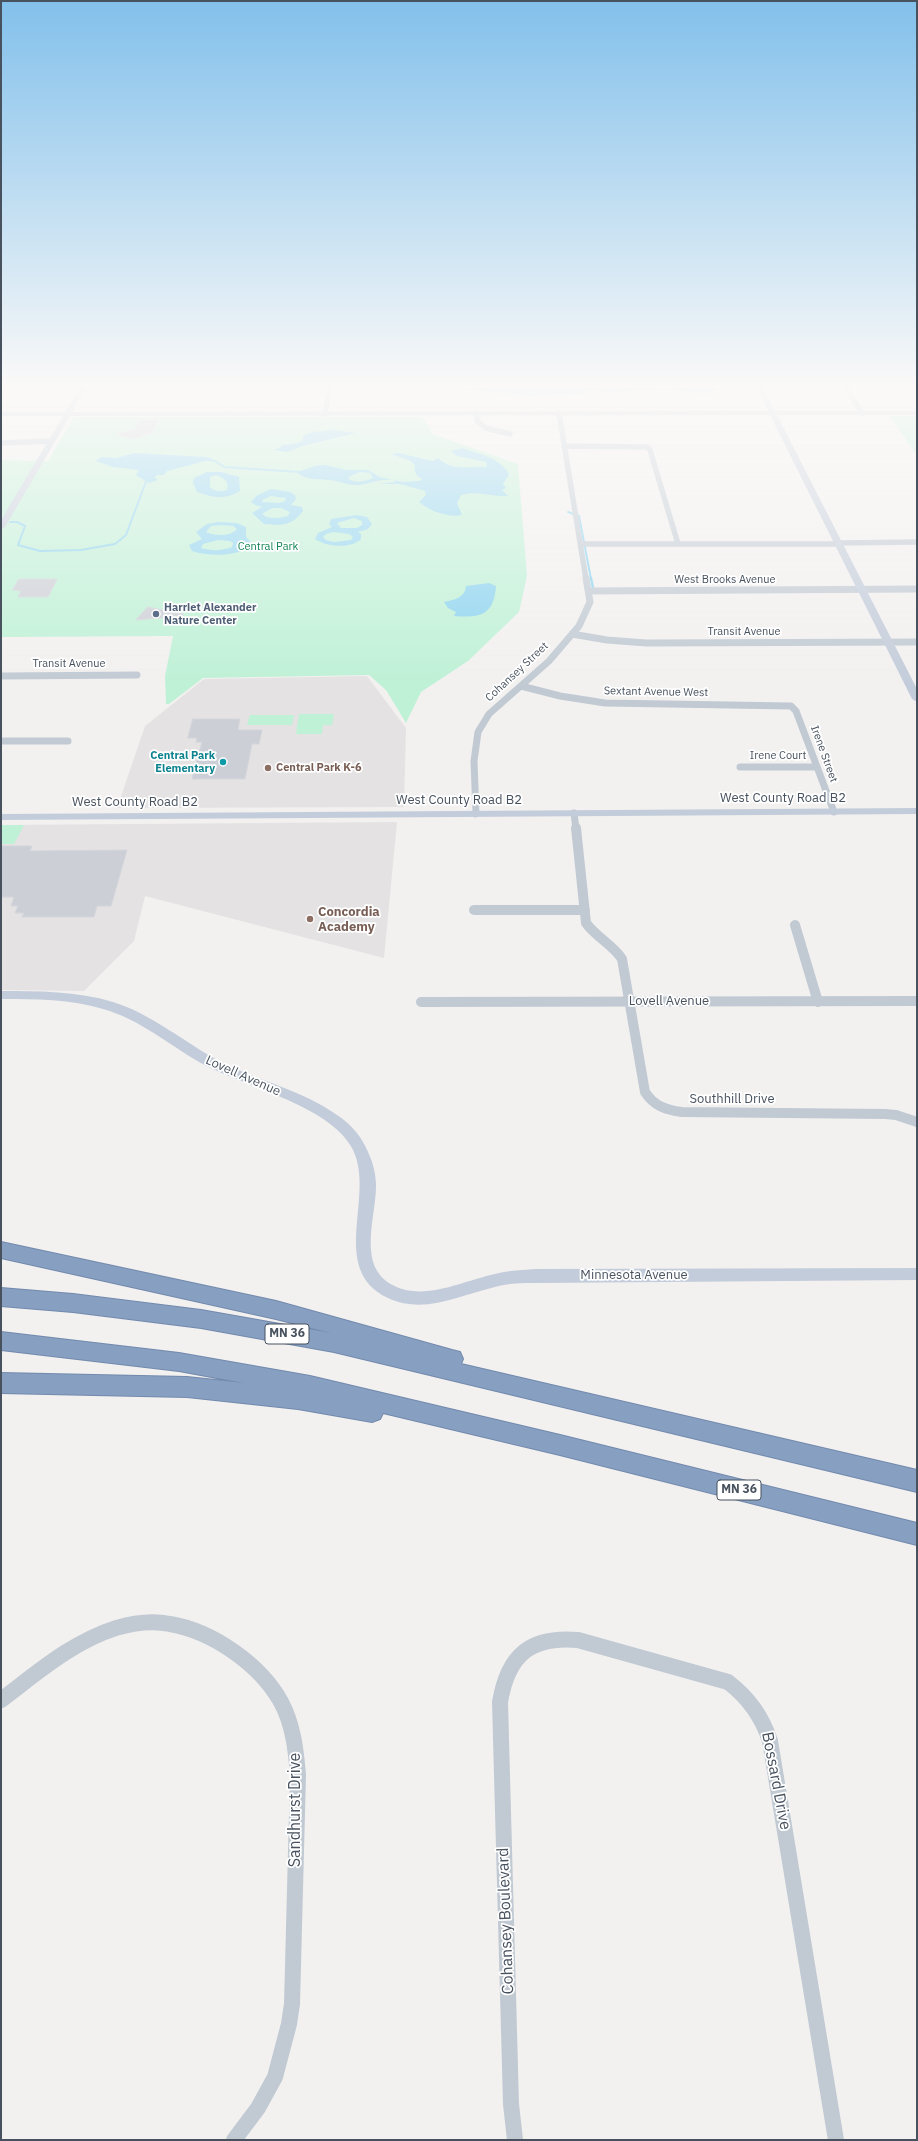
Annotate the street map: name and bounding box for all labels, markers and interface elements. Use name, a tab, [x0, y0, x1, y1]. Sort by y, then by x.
park label: Central Park	[238, 540, 298, 554]
street label: West Brooks Avenue	[674, 573, 776, 587]
place label: Harriet Alexander Nature Center	[164, 601, 256, 627]
marker: Harriet Alexander Nature Center	[151, 609, 161, 619]
street label: Transit Avenue	[707, 625, 781, 639]
street label: Cohansey Street	[483, 640, 551, 704]
street label: Transit Avenue	[32, 657, 106, 671]
street label: Sextant Avenue West	[604, 684, 708, 700]
street label: Irene Street	[808, 724, 840, 784]
place label: Central Park Elementary	[150, 749, 215, 775]
street label: Irene Court	[750, 749, 806, 763]
marker: Central Park Elementary	[218, 757, 228, 767]
place label: Central Park K-6	[276, 761, 361, 775]
marker: Central Park K-6	[263, 763, 273, 773]
street label: West County Road B2	[720, 790, 846, 806]
street label: West County Road B2	[396, 792, 522, 808]
street label: West County Road B2	[72, 794, 198, 810]
place label: Concordia Academy	[318, 904, 380, 935]
marker: Concordia Academy	[305, 914, 315, 924]
street label: Lovell Avenue	[629, 993, 709, 1009]
street label: Lovell Avenue	[203, 1053, 283, 1099]
street label: Southhill Drive	[689, 1091, 775, 1107]
street label: Minnesota Avenue	[580, 1267, 688, 1283]
road number: MN 36	[265, 1324, 309, 1344]
road number: MN 36	[717, 1480, 761, 1500]
street label: Bossard Drive	[757, 1730, 795, 1832]
street label: Sandhurst Drive	[285, 1753, 305, 1867]
street label: Cohansey Boulevard	[494, 1847, 518, 1995]

